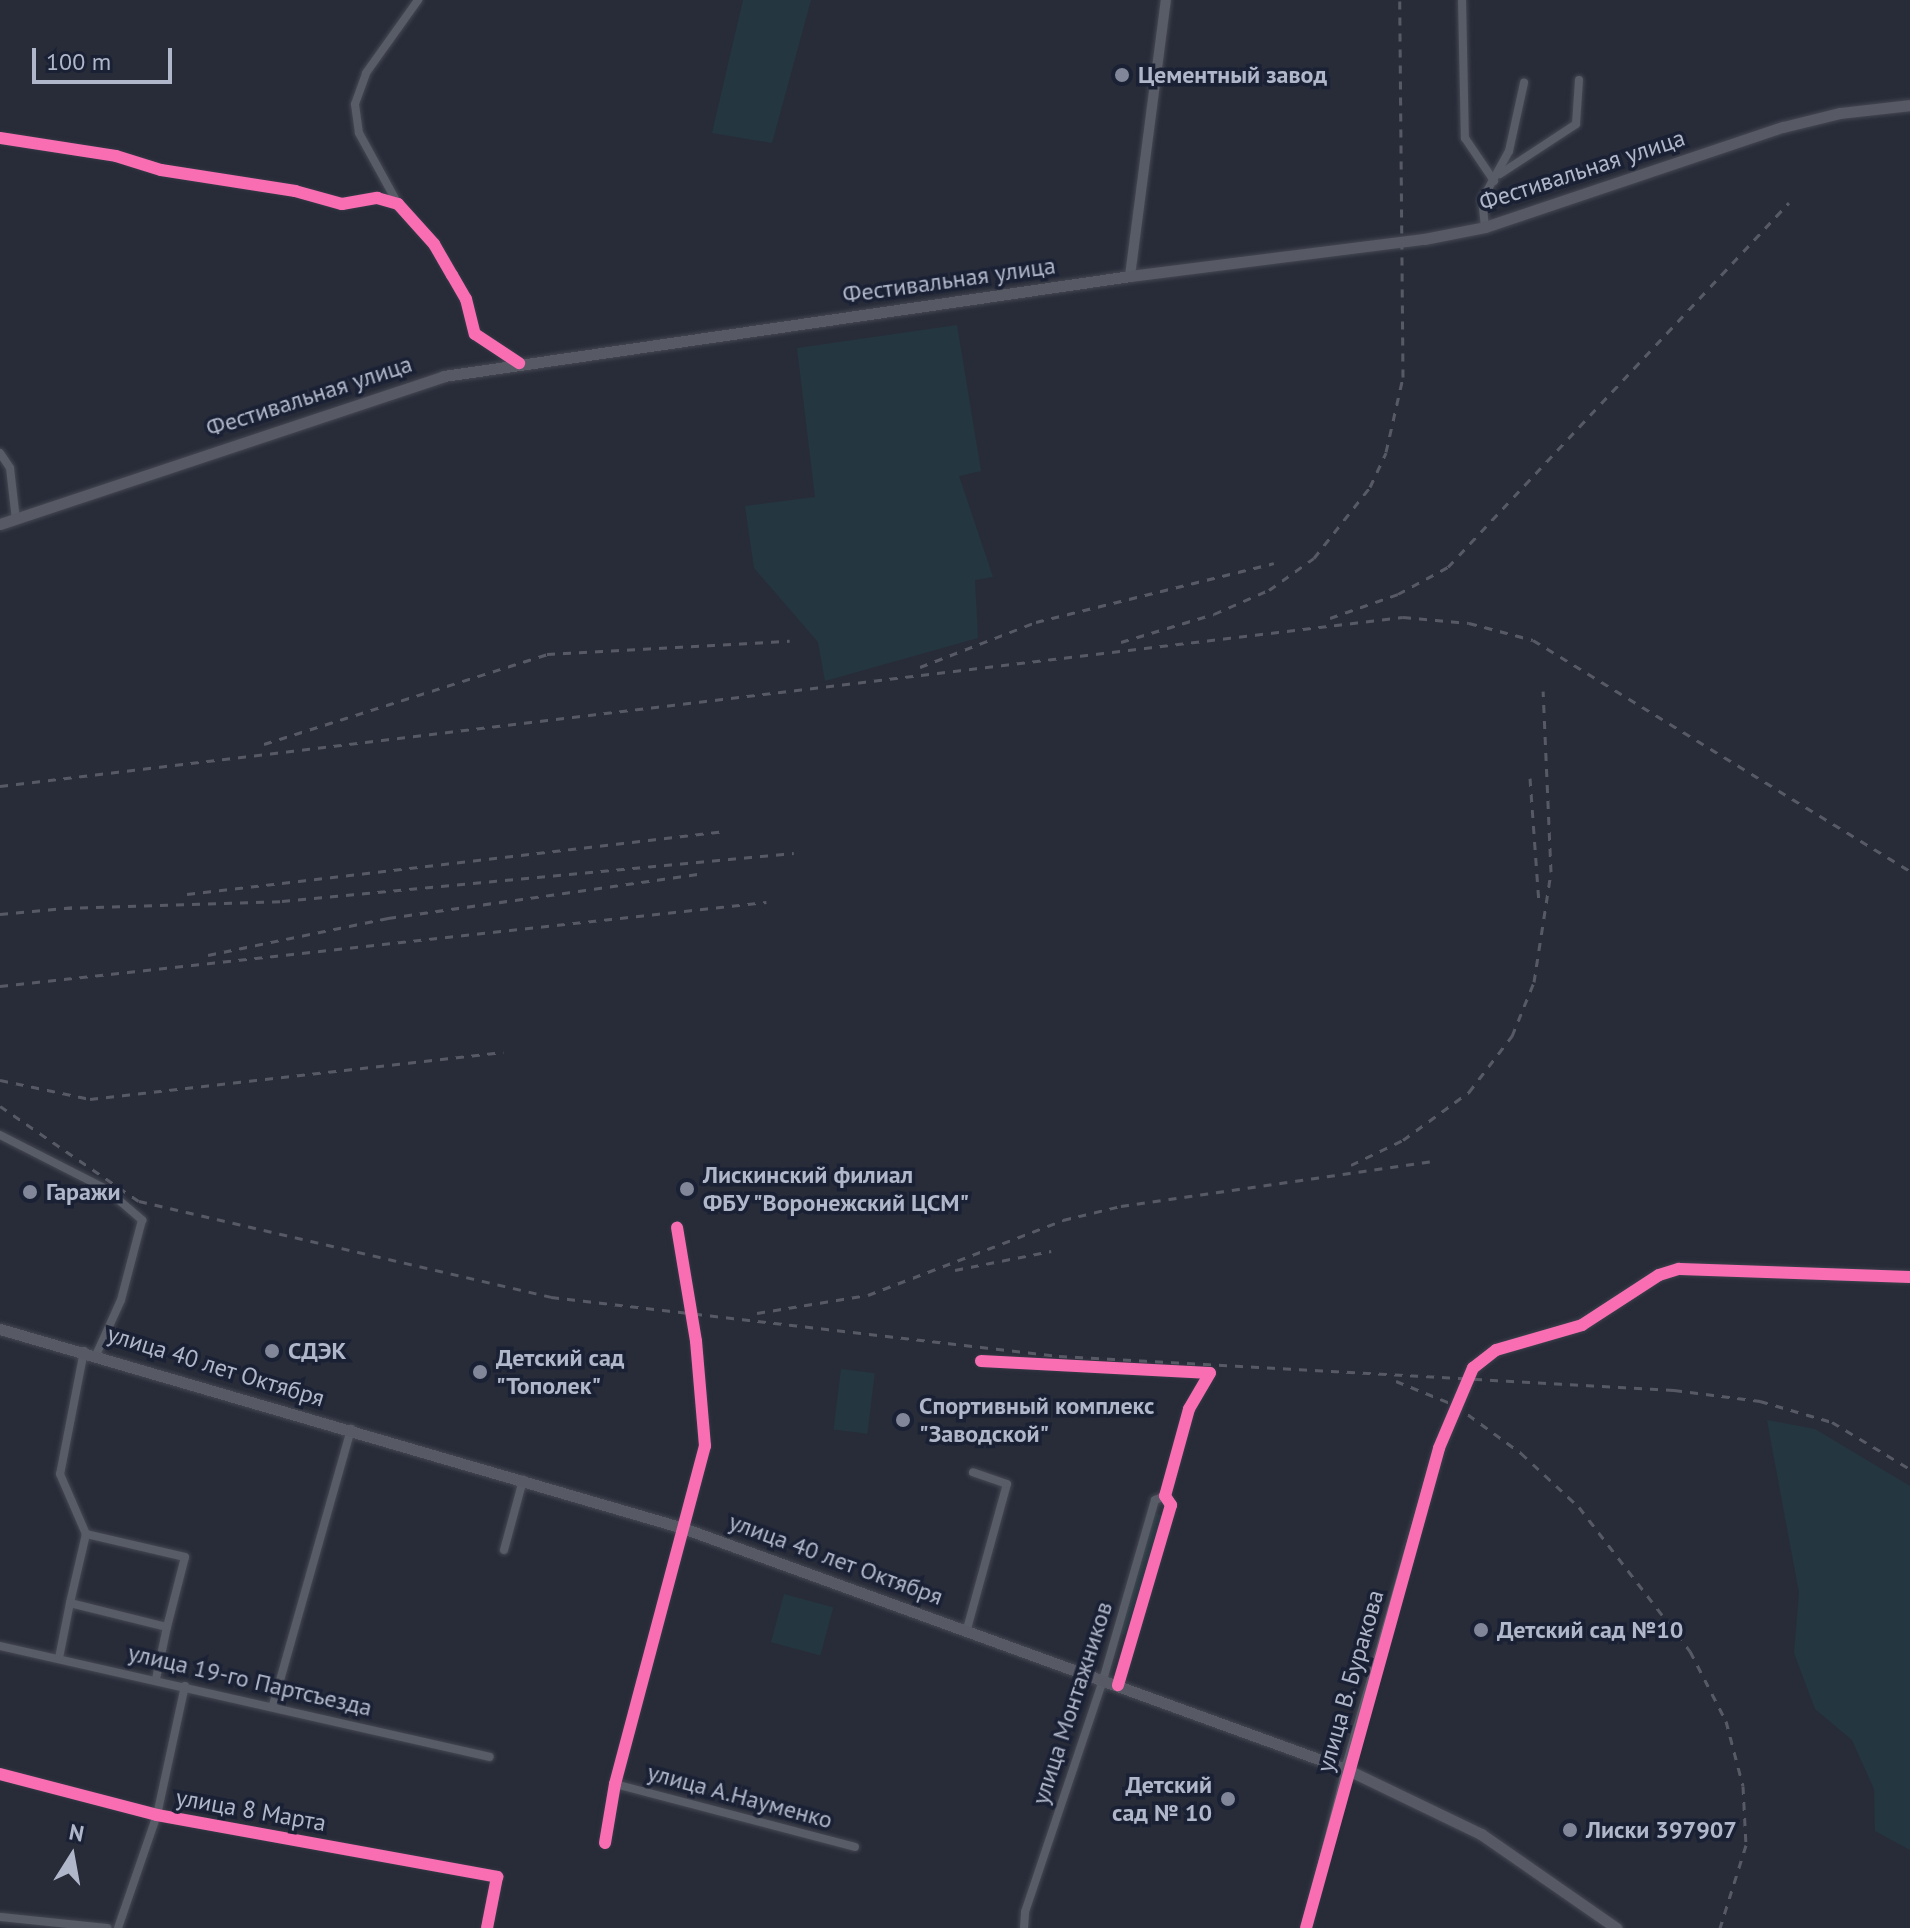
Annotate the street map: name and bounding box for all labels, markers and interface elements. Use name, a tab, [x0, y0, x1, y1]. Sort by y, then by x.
scale bar	[36, 32, 176, 82]
text: 100 m	[46, 46, 111, 77]
place label: Цементный завод	[1138, 61, 1327, 89]
marker: Цементный завод	[1113, 66, 1131, 84]
street label: Фестивальная улица	[1476, 123, 1688, 217]
street label: Фестивальная улица	[841, 251, 1057, 309]
street label: Фестивальная улица	[203, 349, 415, 443]
place label: Лискинский филиал ФБУ "Воронежский ЦСМ"	[703, 1161, 972, 1217]
place label: Гаражи	[46, 1178, 121, 1206]
marker: Лискинский филиал ФБУ "Воронежский ЦСМ"	[678, 1180, 696, 1198]
marker: Гаражи	[21, 1183, 39, 1201]
street label: улица 40 лет Октября	[104, 1319, 328, 1413]
place label: СДЭК	[288, 1337, 346, 1365]
marker: СДЭК	[263, 1342, 281, 1360]
place label: Детский сад "Тополек"	[496, 1344, 624, 1400]
marker: Детский сад "Тополек"	[471, 1363, 489, 1381]
place label: Спортивный комплекс "Заводской"	[919, 1392, 1154, 1448]
marker: Спортивный комплекс "Заводской"	[894, 1411, 912, 1429]
street label: улица 40 лет Октября	[725, 1507, 947, 1611]
street label: улица В. Буракова	[1310, 1586, 1390, 1776]
street label: улица Монтажников	[1026, 1598, 1118, 1808]
place label: Детский сад №10	[1497, 1616, 1683, 1644]
marker: Детский сад №10	[1472, 1621, 1490, 1639]
street label: улица 19-го Партсъезда	[125, 1638, 375, 1722]
street label: улица А.Науменко	[644, 1757, 836, 1835]
place label: Детский сад № 10	[1112, 1771, 1212, 1827]
street label: улица 8 Марта	[174, 1783, 328, 1837]
marker: Детский сад № 10	[1219, 1790, 1237, 1808]
north arrow	[32, 1816, 112, 1896]
place label: Лиски 397907	[1586, 1816, 1737, 1844]
text: N	[67, 1817, 86, 1848]
marker: Лиски 397907	[1561, 1821, 1579, 1839]

